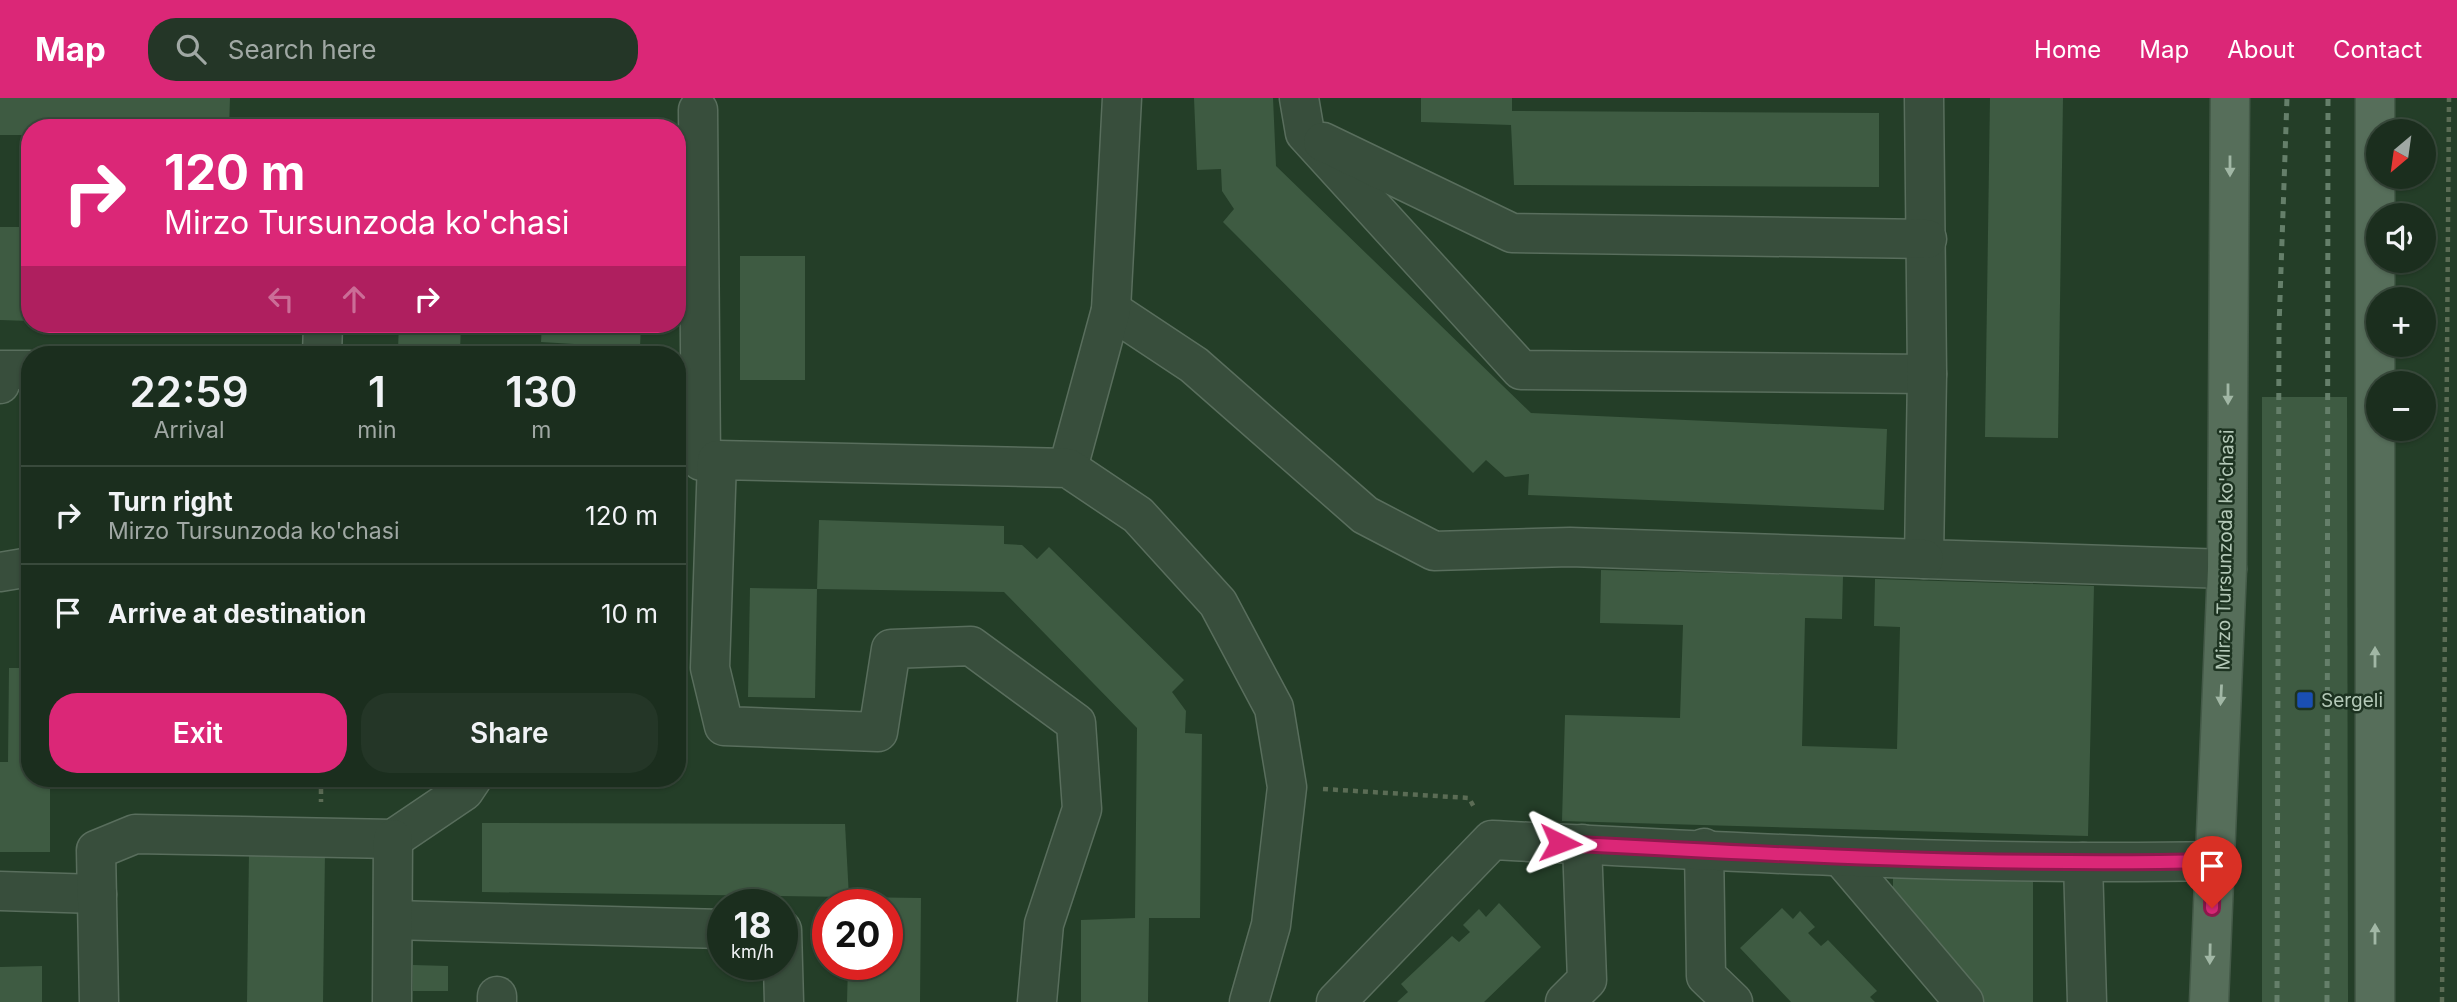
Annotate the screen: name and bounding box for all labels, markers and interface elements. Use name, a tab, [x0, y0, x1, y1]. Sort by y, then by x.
search box	[148, 18, 638, 81]
text: Map	[35, 29, 106, 69]
icon: search	[172, 30, 210, 68]
text: Search here	[228, 34, 376, 65]
text: Home	[2034, 35, 2101, 64]
text: Map	[2139, 35, 2189, 64]
text: About	[2227, 35, 2295, 64]
text: Contact	[2333, 35, 2422, 64]
north arrow	[2366, 119, 2436, 189]
map controls	[2366, 119, 2436, 441]
text: 120 m	[164, 143, 305, 202]
icon: right	[49, 147, 140, 238]
one-way arrow	[2224, 155, 2236, 177]
text: Mirzo Tursunzoda ko'chasi	[164, 203, 570, 242]
button: sound	[2366, 203, 2436, 273]
icon: left	[262, 280, 300, 318]
icon: ahead	[335, 280, 373, 318]
icon: right	[408, 280, 446, 318]
button: +	[2366, 287, 2436, 357]
text: 22:59	[130, 366, 249, 417]
text: 1	[368, 366, 386, 417]
text: 130	[505, 366, 577, 417]
button: −	[2366, 371, 2436, 441]
one-way arrow	[2222, 383, 2234, 405]
text: Arrival	[154, 416, 225, 444]
text: min	[357, 416, 397, 444]
text: m	[531, 416, 551, 444]
street label: Mirzo Tursunzoda ko'chasi	[2211, 429, 2239, 671]
text: Turn right	[108, 486, 233, 517]
icon: right	[49, 496, 87, 534]
text: 120 m	[585, 500, 658, 531]
text: Mirzo Tursunzoda ko'chasi	[108, 517, 399, 545]
icon: arrive	[49, 594, 87, 632]
text: Arrive at destination	[108, 598, 367, 629]
text: 10 m	[601, 598, 658, 629]
one-way arrow	[2369, 646, 2381, 668]
one-way arrow	[2215, 684, 2226, 706]
place label: Sergeli	[2321, 689, 2383, 712]
marker: Sergeli	[2295, 690, 2315, 710]
button: Exit	[49, 693, 347, 773]
button: Share	[361, 693, 658, 773]
position arrow	[1523, 806, 1597, 880]
pin	[2182, 836, 2242, 908]
icon: arrive	[2193, 847, 2231, 885]
speed limit sign: 20	[812, 889, 903, 980]
text: 18	[734, 904, 771, 946]
one-way arrow	[2369, 923, 2381, 945]
text: km/h	[731, 941, 774, 962]
one-way arrow	[2205, 943, 2216, 965]

